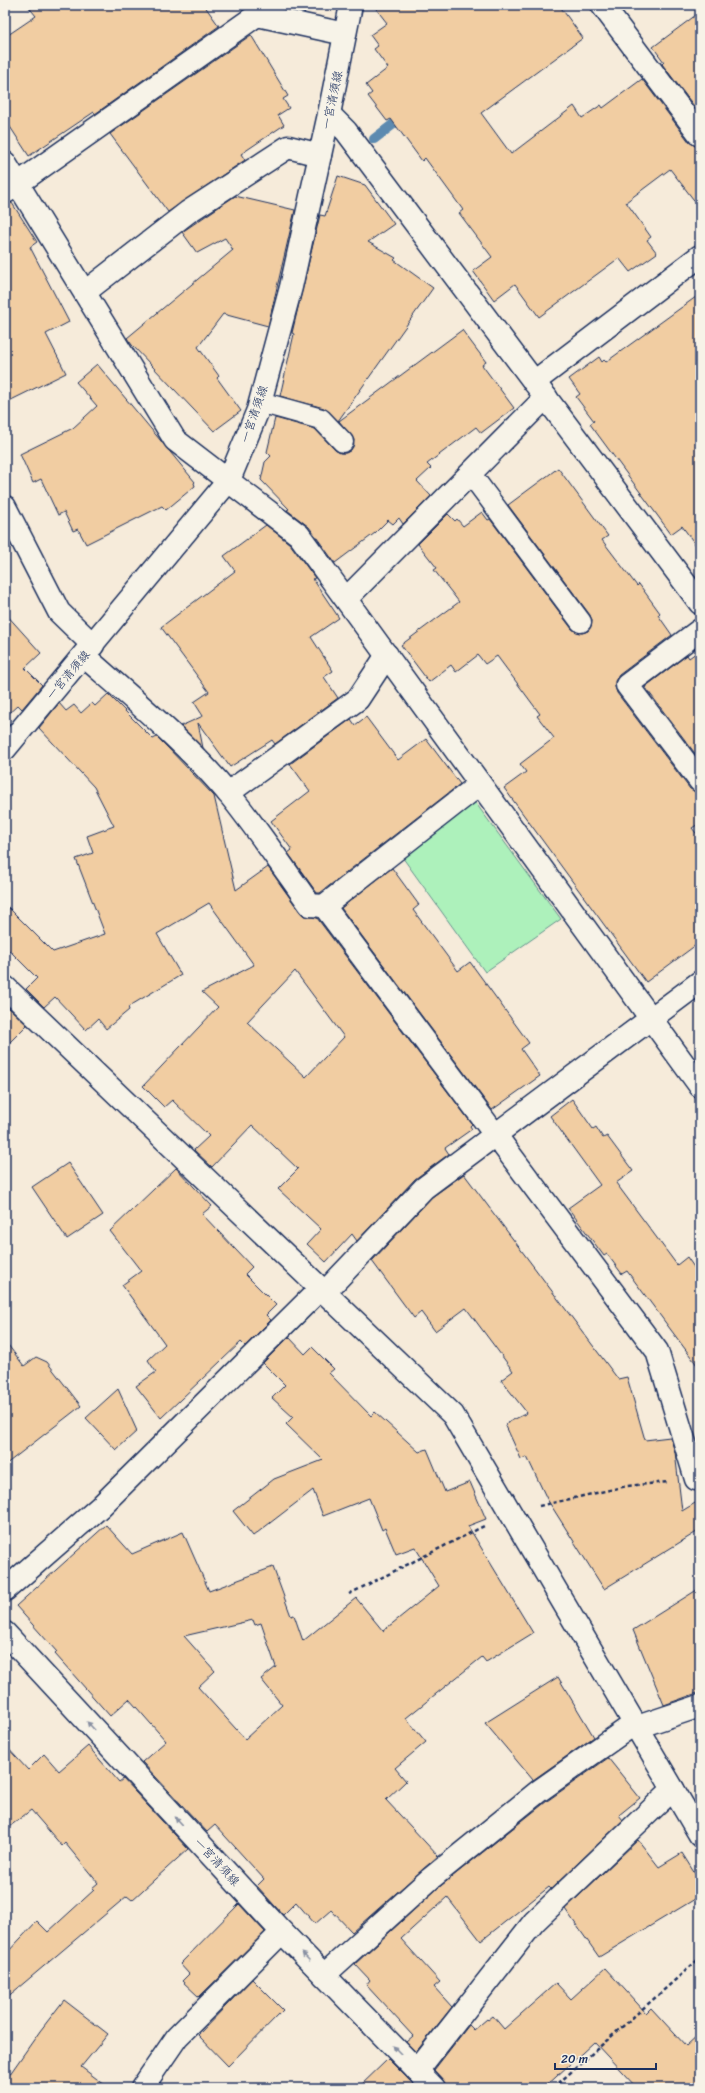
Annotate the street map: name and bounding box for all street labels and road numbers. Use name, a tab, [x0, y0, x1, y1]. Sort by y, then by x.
street label: 一宮清須線	[315, 68, 349, 132]
street label: 一宮清須線	[234, 382, 274, 446]
street label: 一宮清須線	[40, 645, 96, 705]
street label: 一宮清須線	[188, 1833, 246, 1891]

